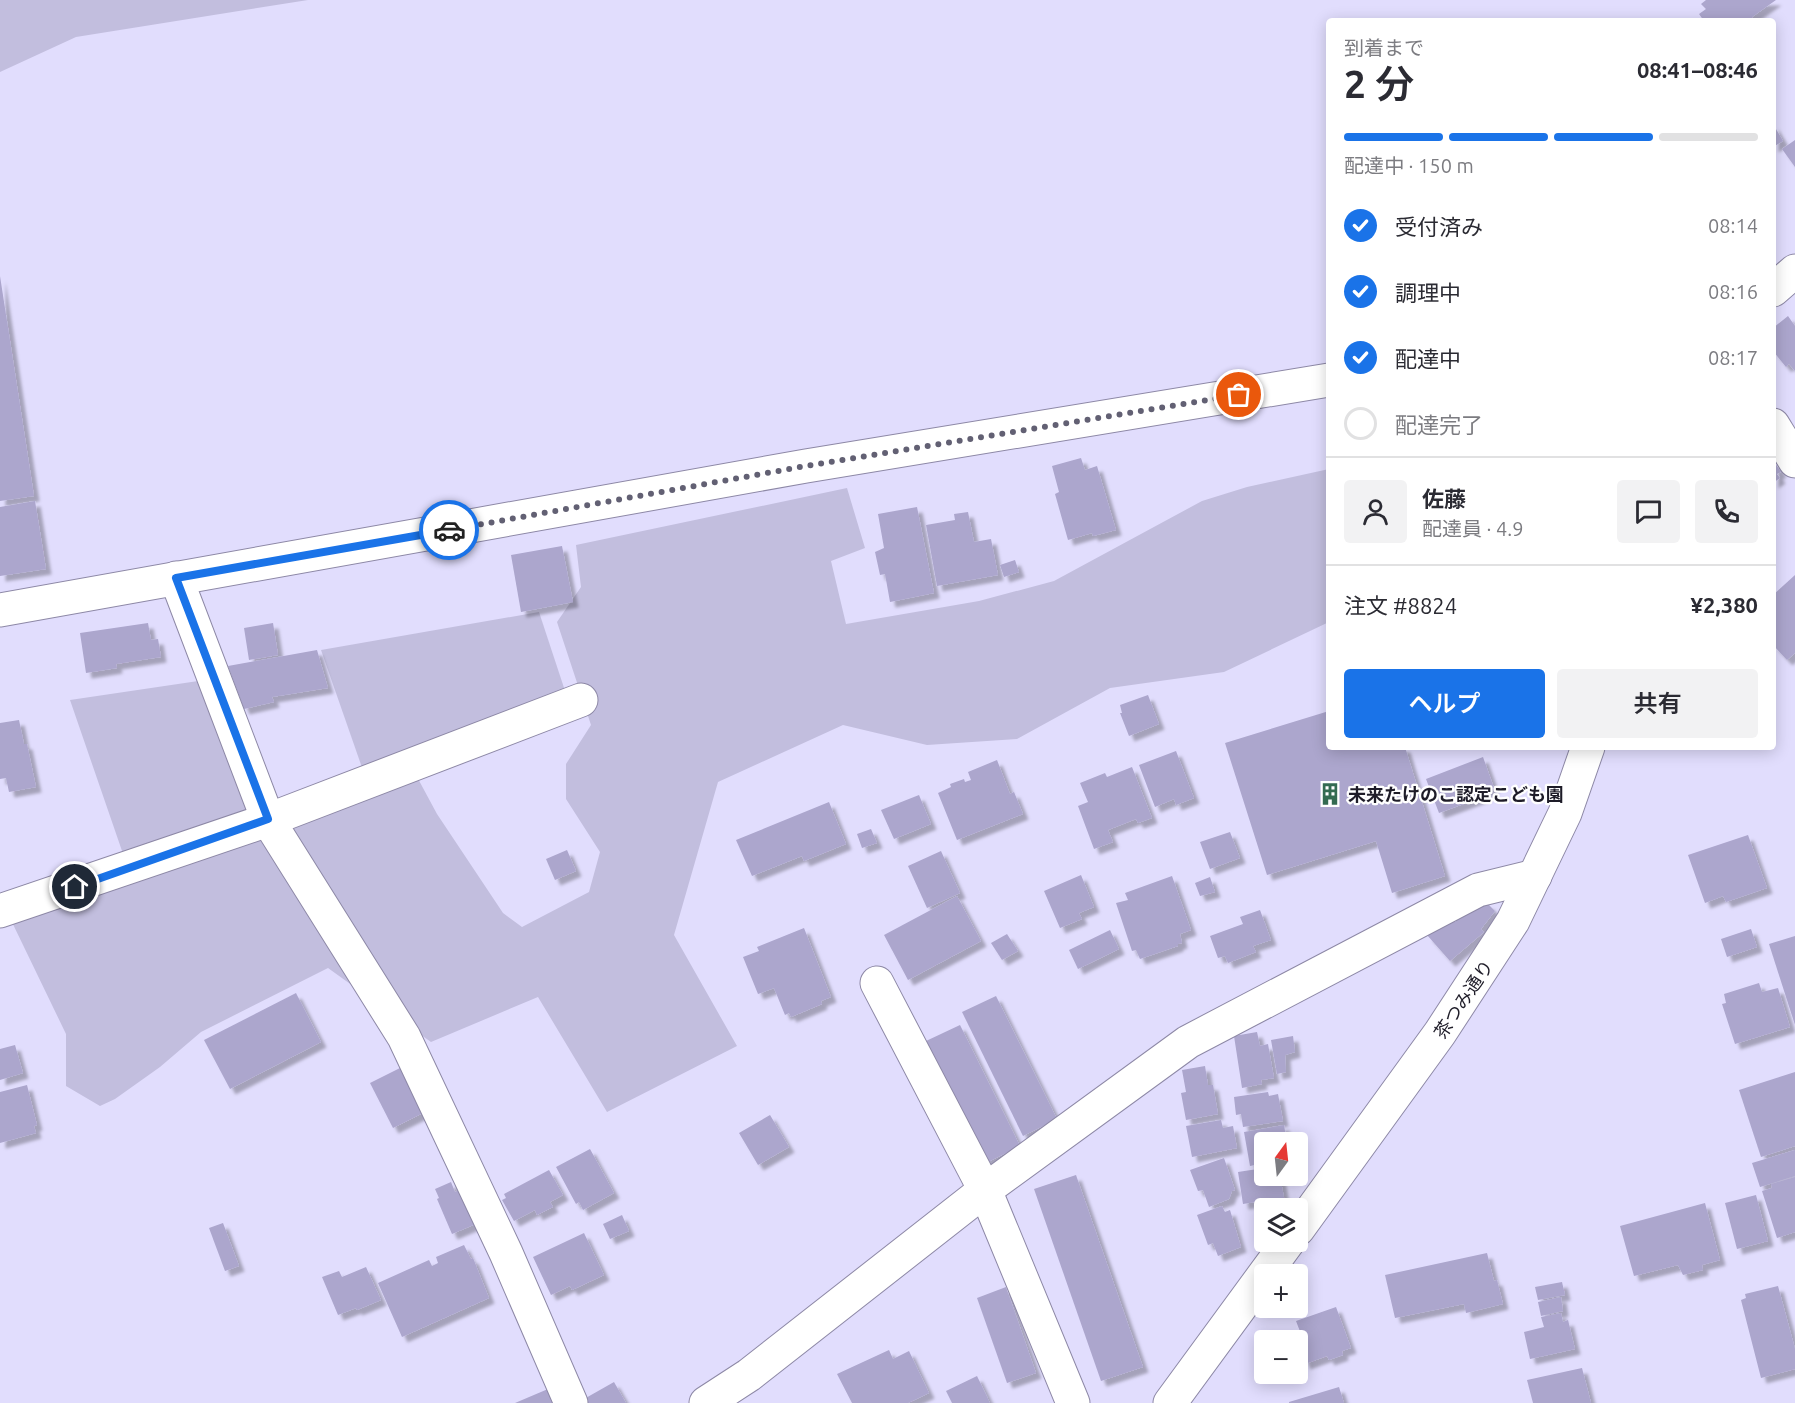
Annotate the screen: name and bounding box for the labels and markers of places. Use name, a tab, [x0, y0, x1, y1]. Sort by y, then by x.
pin	[1213, 369, 1264, 420]
building icon: 未来たけのこ認定こども園	[1317, 781, 1343, 807]
place label: 未来たけのこ認定こども園	[1348, 784, 1564, 804]
pin	[49, 861, 100, 912]

